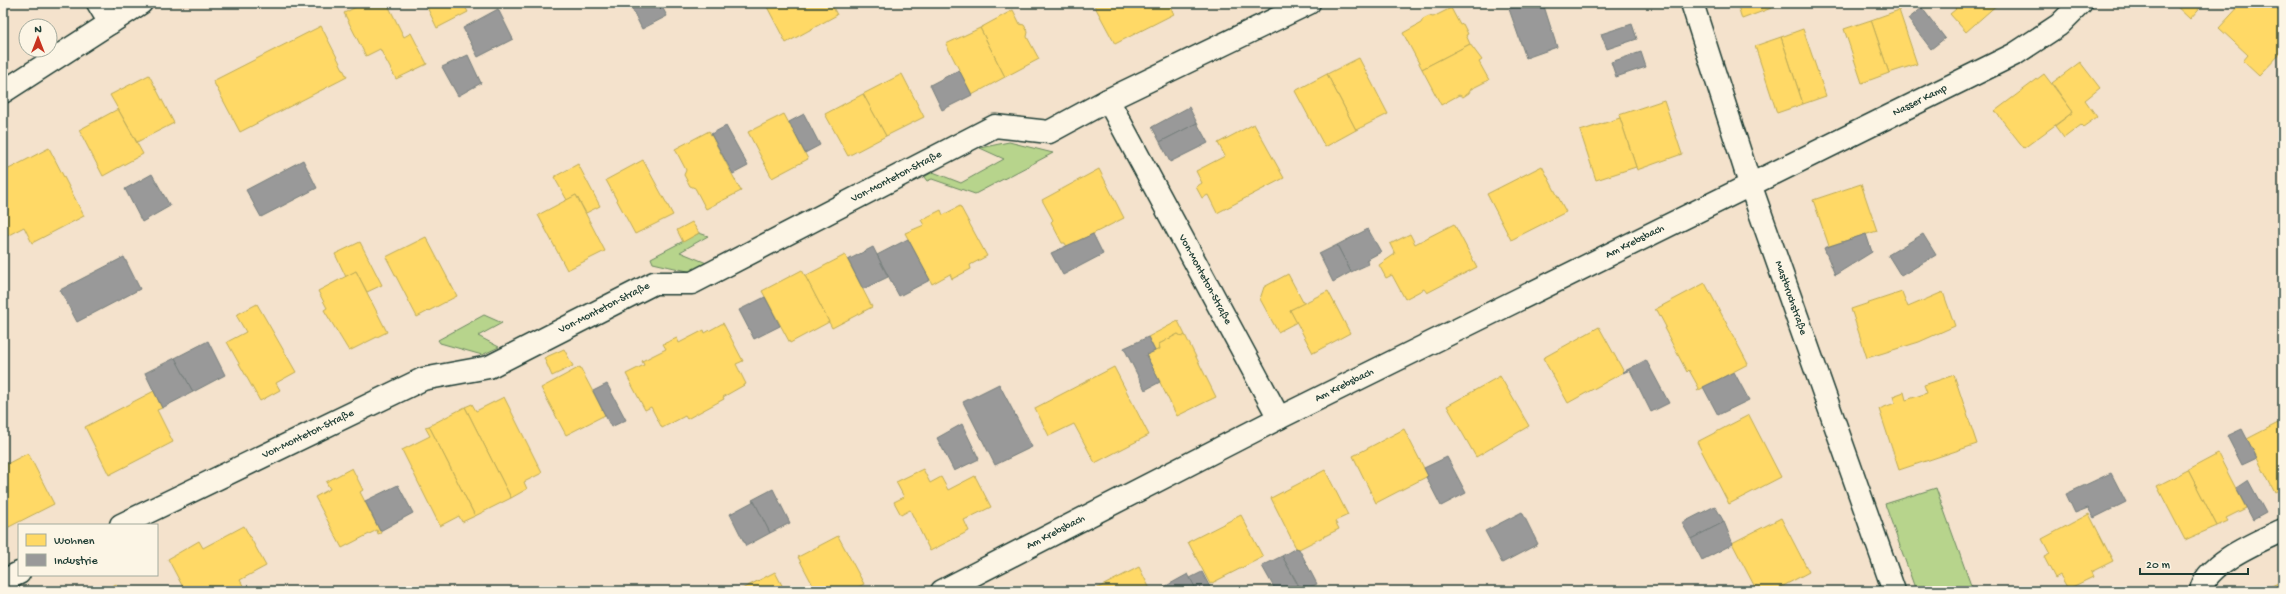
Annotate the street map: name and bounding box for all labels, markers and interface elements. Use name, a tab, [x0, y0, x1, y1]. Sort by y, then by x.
north arrow	[18, 18, 58, 58]
text: N	[34, 24, 42, 36]
street label: Nasser Kamp	[1891, 82, 1950, 119]
street label: Von-Monteton-Straße	[848, 149, 944, 206]
street label: Am Krebsbach	[1604, 222, 1666, 261]
street label: Von-Monteton-Straße	[1175, 232, 1234, 327]
street label: Mastbruchstraße	[1772, 259, 1809, 337]
street label: Von-Monteton-Straße	[556, 280, 652, 337]
street label: Am Krebsbach	[1313, 366, 1376, 405]
street label: Von-Monteton-Straße	[260, 407, 356, 462]
street label: Am Krebsbach	[1025, 513, 1087, 553]
legend	[18, 524, 158, 576]
text: Wohnen	[54, 535, 95, 549]
scale bar	[2140, 550, 2248, 576]
text: Industrie	[54, 555, 98, 569]
text: 20 m	[2146, 559, 2171, 573]

